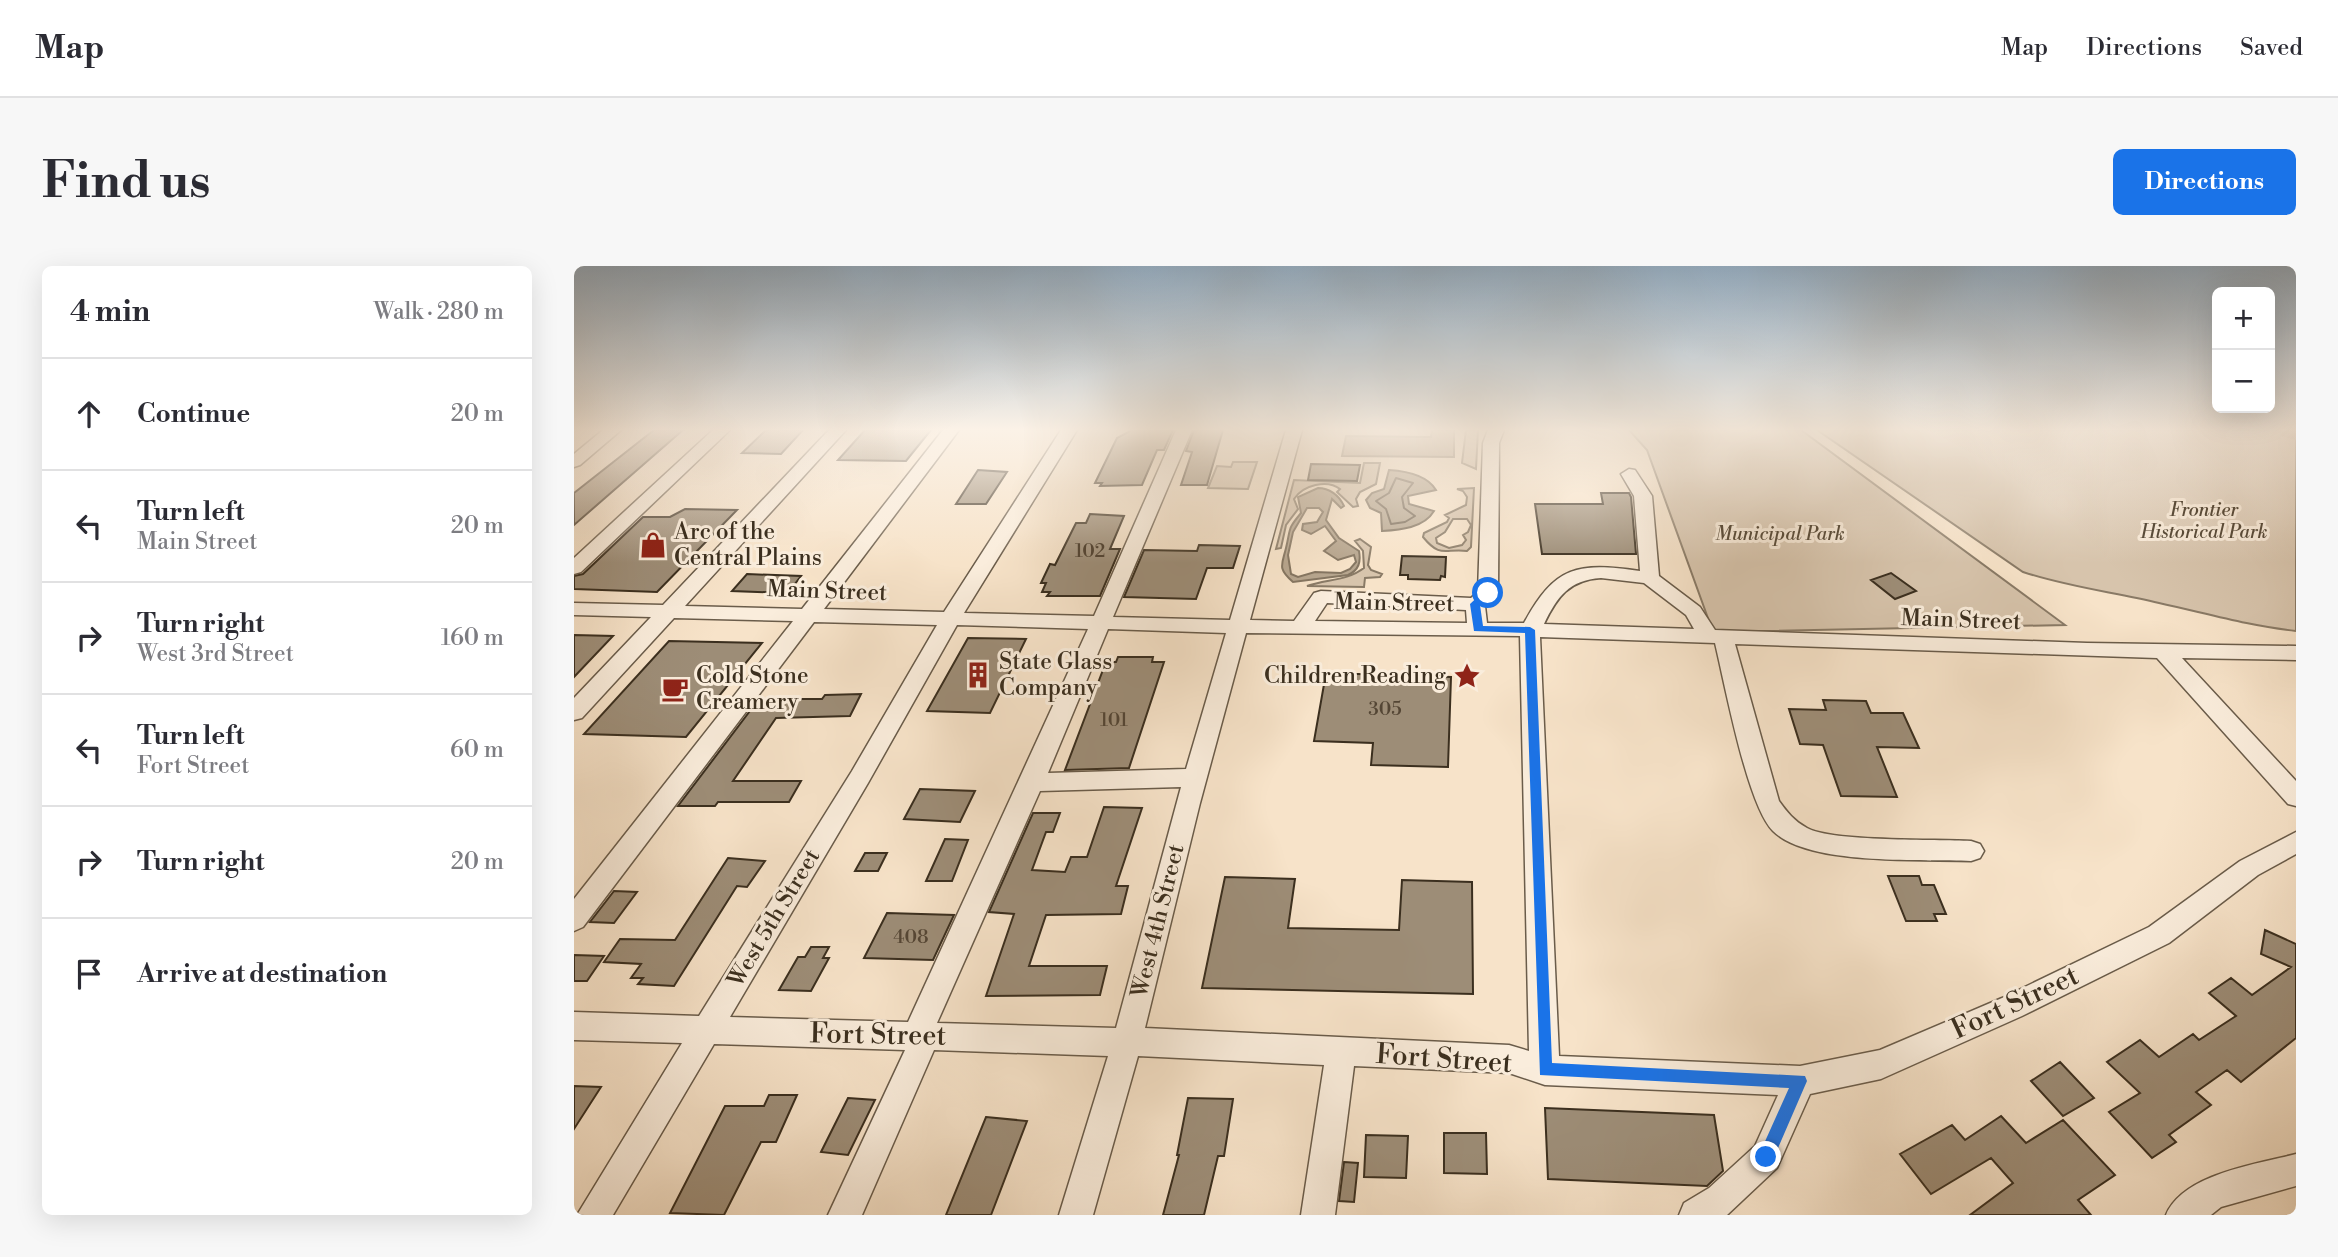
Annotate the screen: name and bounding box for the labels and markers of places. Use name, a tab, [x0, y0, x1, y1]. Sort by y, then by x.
place label: Arc of the Central Plains	[673, 518, 822, 572]
shop icon: Arc of the Central Plains	[638, 530, 668, 560]
place label: State Glass Company	[999, 648, 1112, 702]
building icon: State Glass Company	[963, 660, 993, 690]
place icon: Children Reading	[1452, 661, 1482, 691]
place label: Cold Stone Creamery	[696, 662, 809, 716]
place label: Children Reading	[1264, 662, 1446, 690]
cafe icon: Cold Stone Creamery	[660, 674, 690, 704]

